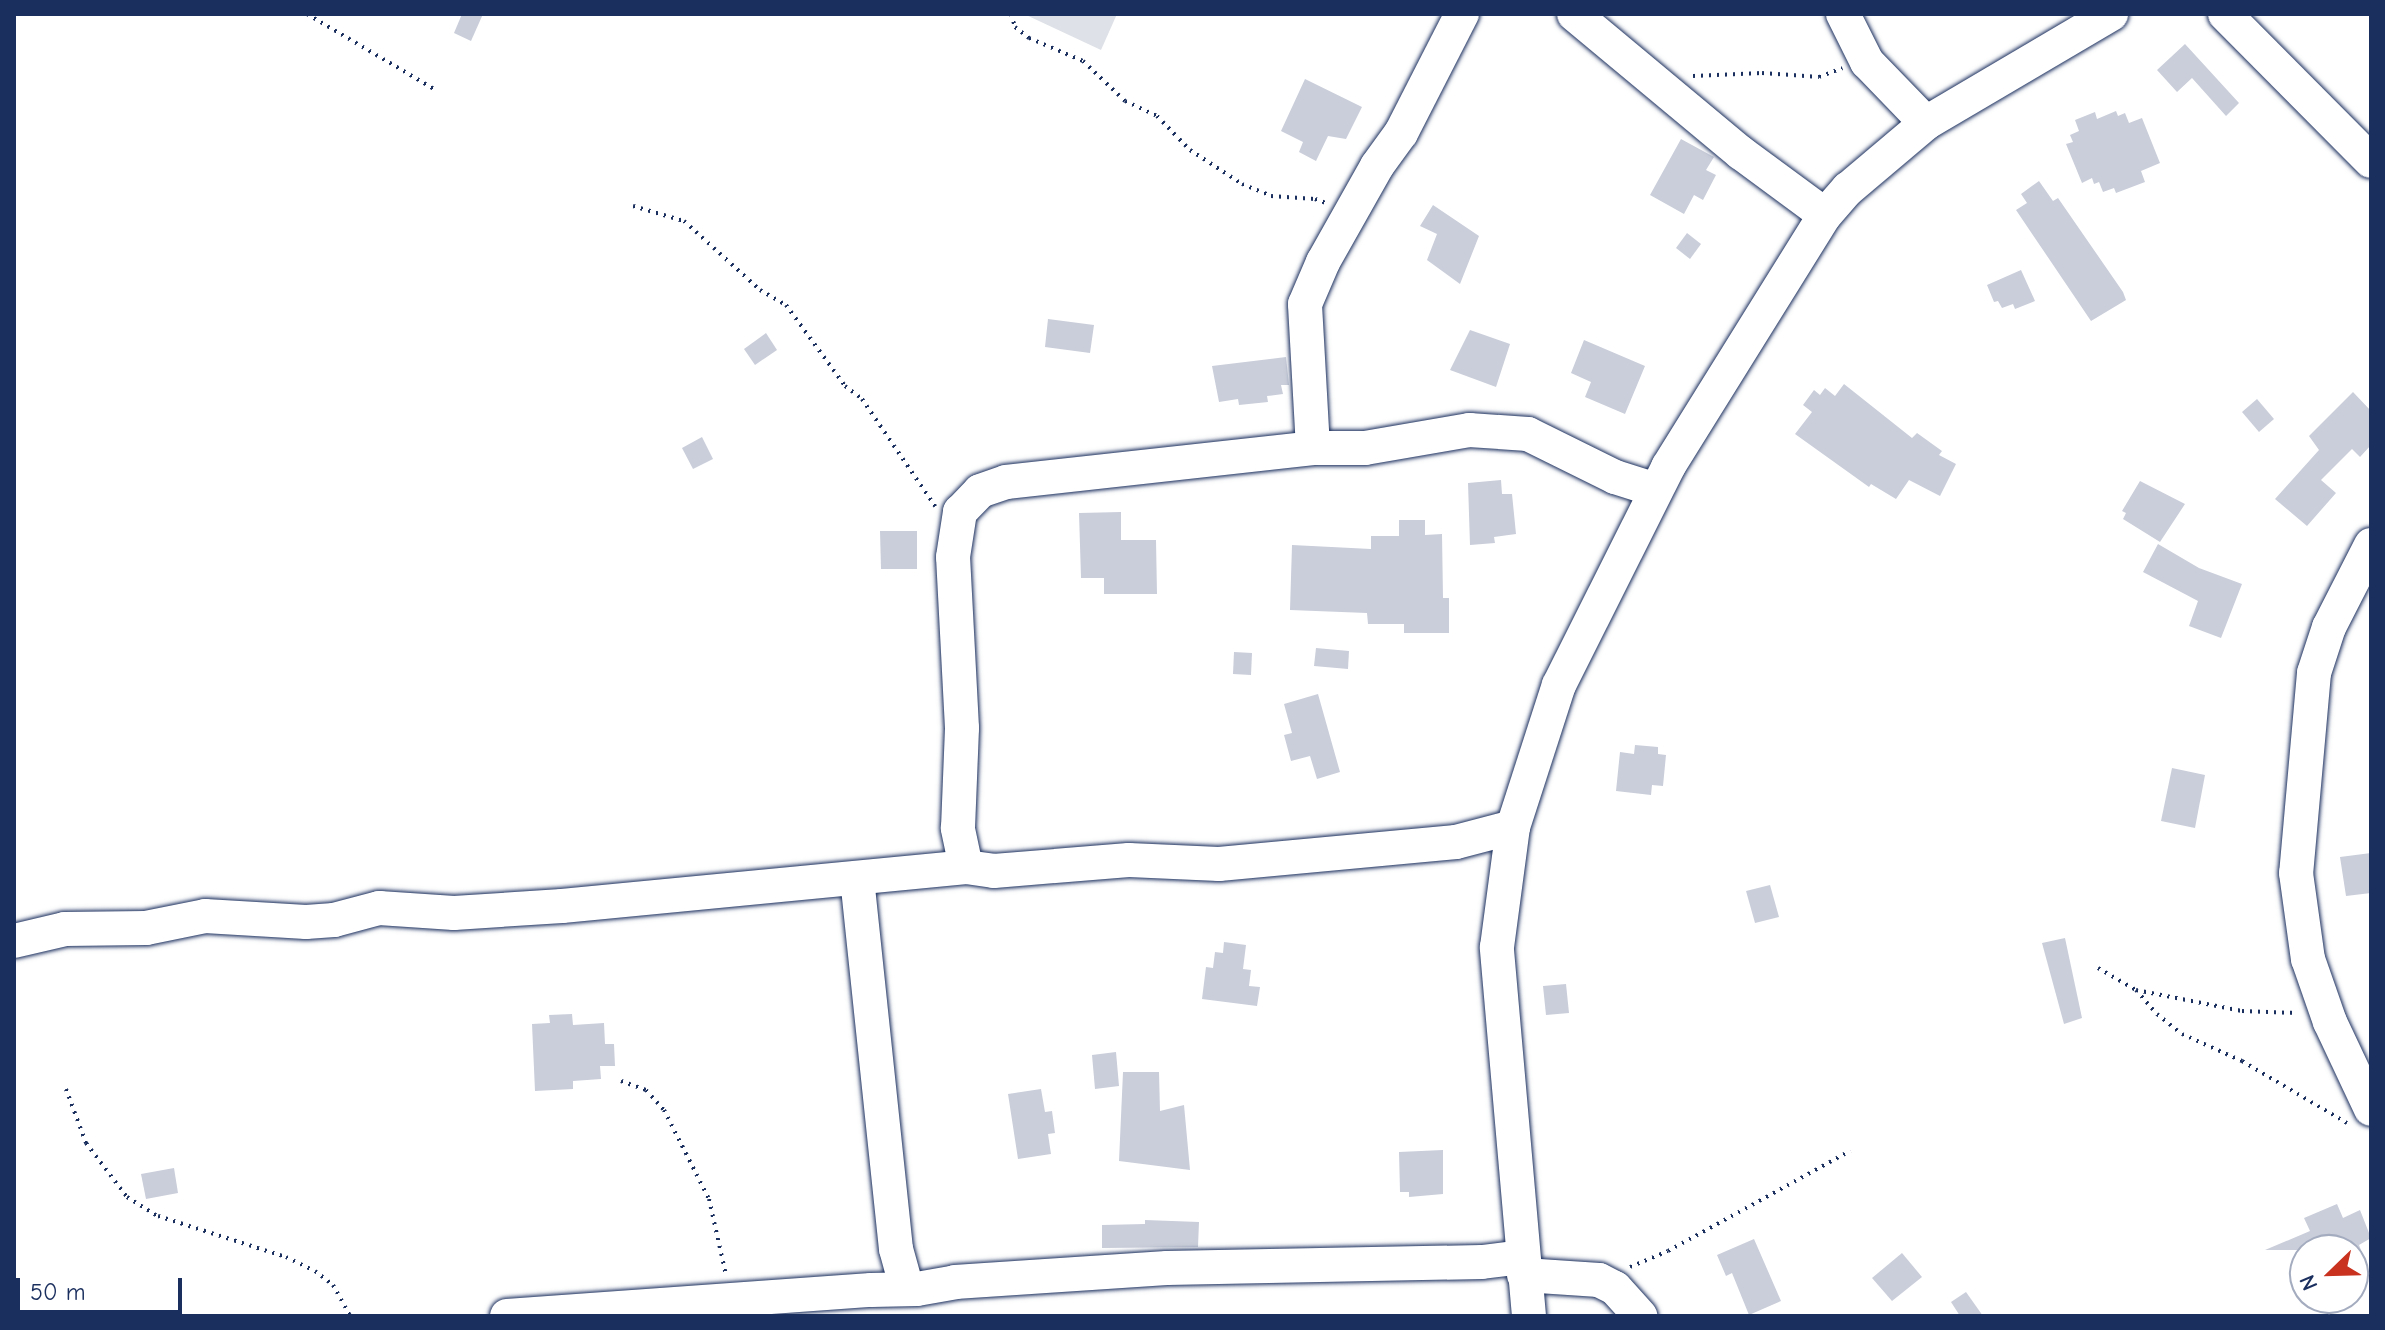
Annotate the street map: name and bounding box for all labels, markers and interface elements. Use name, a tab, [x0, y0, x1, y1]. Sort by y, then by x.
north arrow	[2289, 1234, 2369, 1314]
scale bar	[20, 1262, 186, 1312]
text: N	[2294, 1271, 2324, 1294]
text: 50 m	[30, 1278, 86, 1306]

